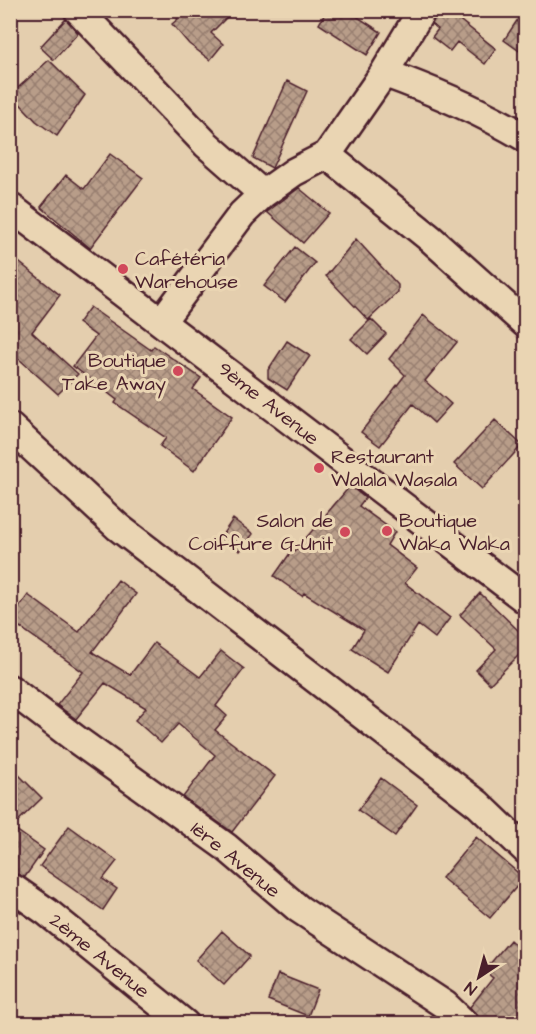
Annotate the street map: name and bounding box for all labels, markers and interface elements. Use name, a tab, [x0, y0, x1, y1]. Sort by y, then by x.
place label: Cafétéria Warehouse	[135, 245, 238, 296]
marker: Cafétéria Warehouse	[116, 262, 130, 276]
place label: Boutique Take Away	[62, 347, 166, 399]
street label: 9ème Avenue	[212, 355, 325, 452]
marker: Boutique Take Away	[171, 364, 185, 378]
place label: Restaurant Walala Wasala	[331, 443, 457, 494]
marker: Restaurant Walala Wasala	[312, 461, 326, 475]
place label: Salon de Coiffure G-Unit	[188, 507, 333, 558]
place label: Boutique Waka Waka	[399, 507, 510, 558]
marker: Boutique Waka Waka	[380, 524, 394, 538]
marker: Salon de Coiffure G-Unit	[338, 525, 352, 539]
street label: 1ère Avenue	[185, 815, 286, 905]
street label: 2ème Avenue	[43, 907, 156, 1005]
north arrow	[449, 947, 509, 1007]
text: N	[460, 976, 481, 1000]

